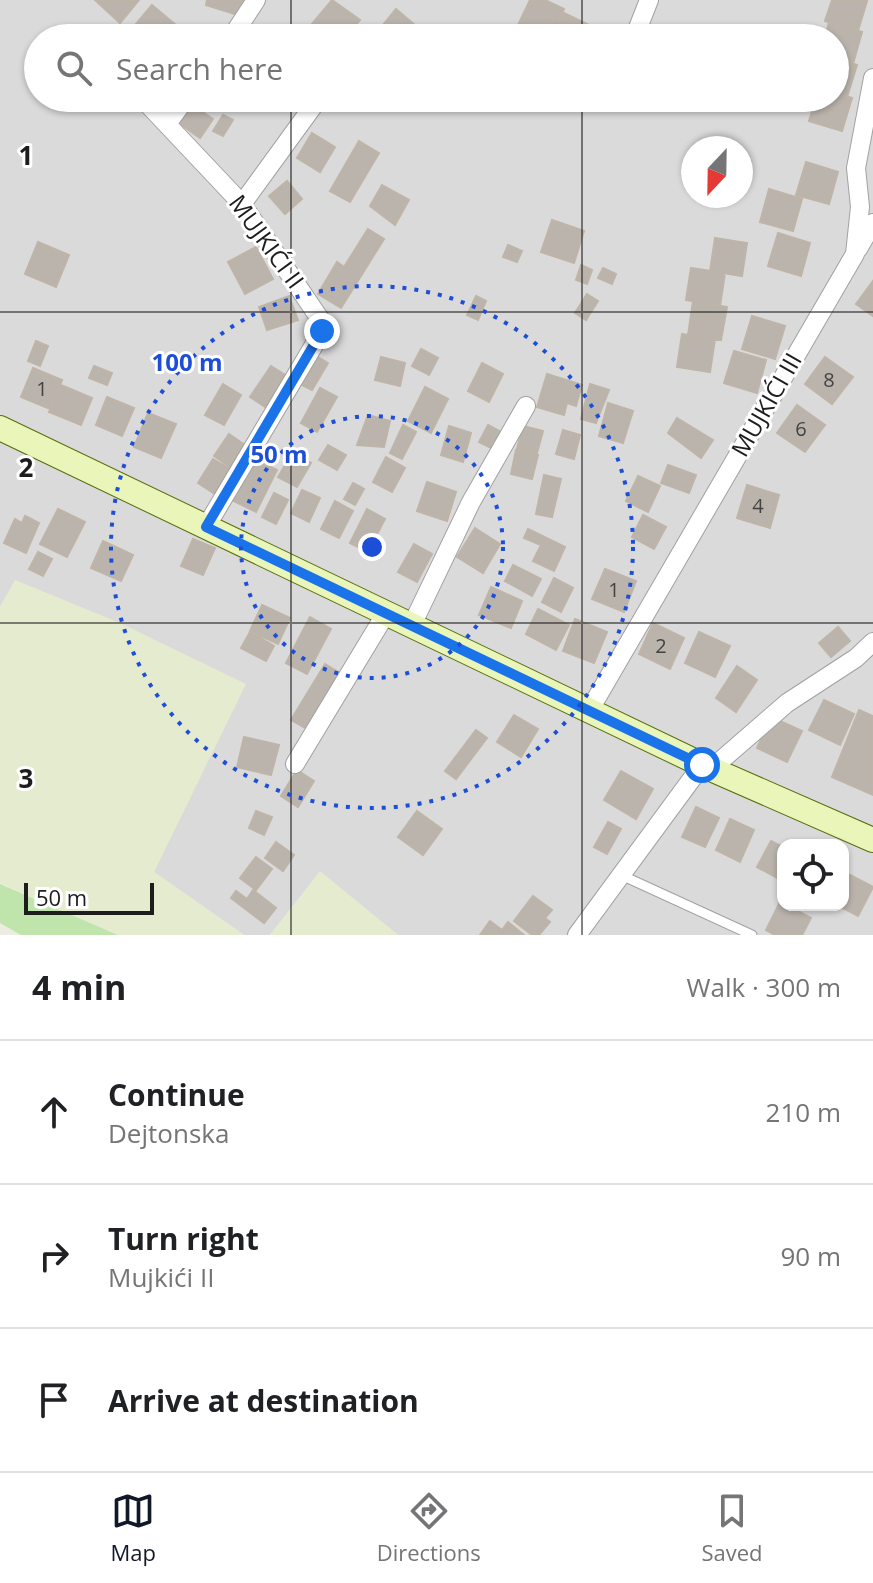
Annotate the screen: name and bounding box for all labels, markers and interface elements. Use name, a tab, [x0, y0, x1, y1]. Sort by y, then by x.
search box	[24, 24, 849, 112]
icon: search	[52, 46, 96, 90]
text: Search here	[116, 48, 283, 89]
north arrow	[681, 136, 753, 208]
text: 1	[19, 137, 33, 173]
street label: MUJKIĆI II	[222, 188, 312, 295]
route end	[304, 313, 340, 349]
text: 100 m	[152, 345, 222, 378]
street label: MUJKIĆI III	[723, 346, 809, 462]
house number: 8	[823, 366, 835, 393]
house number: 1	[36, 375, 48, 402]
house number: 6	[795, 415, 807, 442]
text: 50 m	[250, 437, 308, 470]
text: 2	[19, 449, 34, 485]
house number: 4	[752, 492, 764, 519]
centre of rings	[358, 533, 386, 561]
house number: 1	[608, 576, 620, 603]
house number: 2	[655, 632, 667, 659]
route start	[684, 747, 720, 783]
text: 3	[19, 760, 33, 796]
map controls	[777, 839, 849, 911]
button: locate	[777, 839, 849, 911]
scale bar	[24, 879, 154, 915]
text: 50 m	[36, 882, 87, 912]
text: 4 min	[32, 964, 126, 1010]
text: Walk · 300 m	[687, 969, 841, 1005]
text: Continue	[108, 1074, 245, 1115]
icon: ahead	[32, 1090, 76, 1134]
text: 210 m	[766, 1094, 841, 1130]
text: Dejtonska	[108, 1115, 229, 1151]
text: Turn right	[108, 1218, 259, 1259]
icon: right	[32, 1234, 76, 1278]
text: 90 m	[780, 1238, 841, 1274]
text: Mujkići II	[108, 1259, 214, 1295]
icon: arrive	[32, 1378, 76, 1422]
text: Arrive at destination	[108, 1380, 419, 1421]
tab: Map	[110, 1489, 156, 1567]
tab: Directions	[377, 1489, 481, 1567]
tab: Saved	[701, 1489, 763, 1567]

